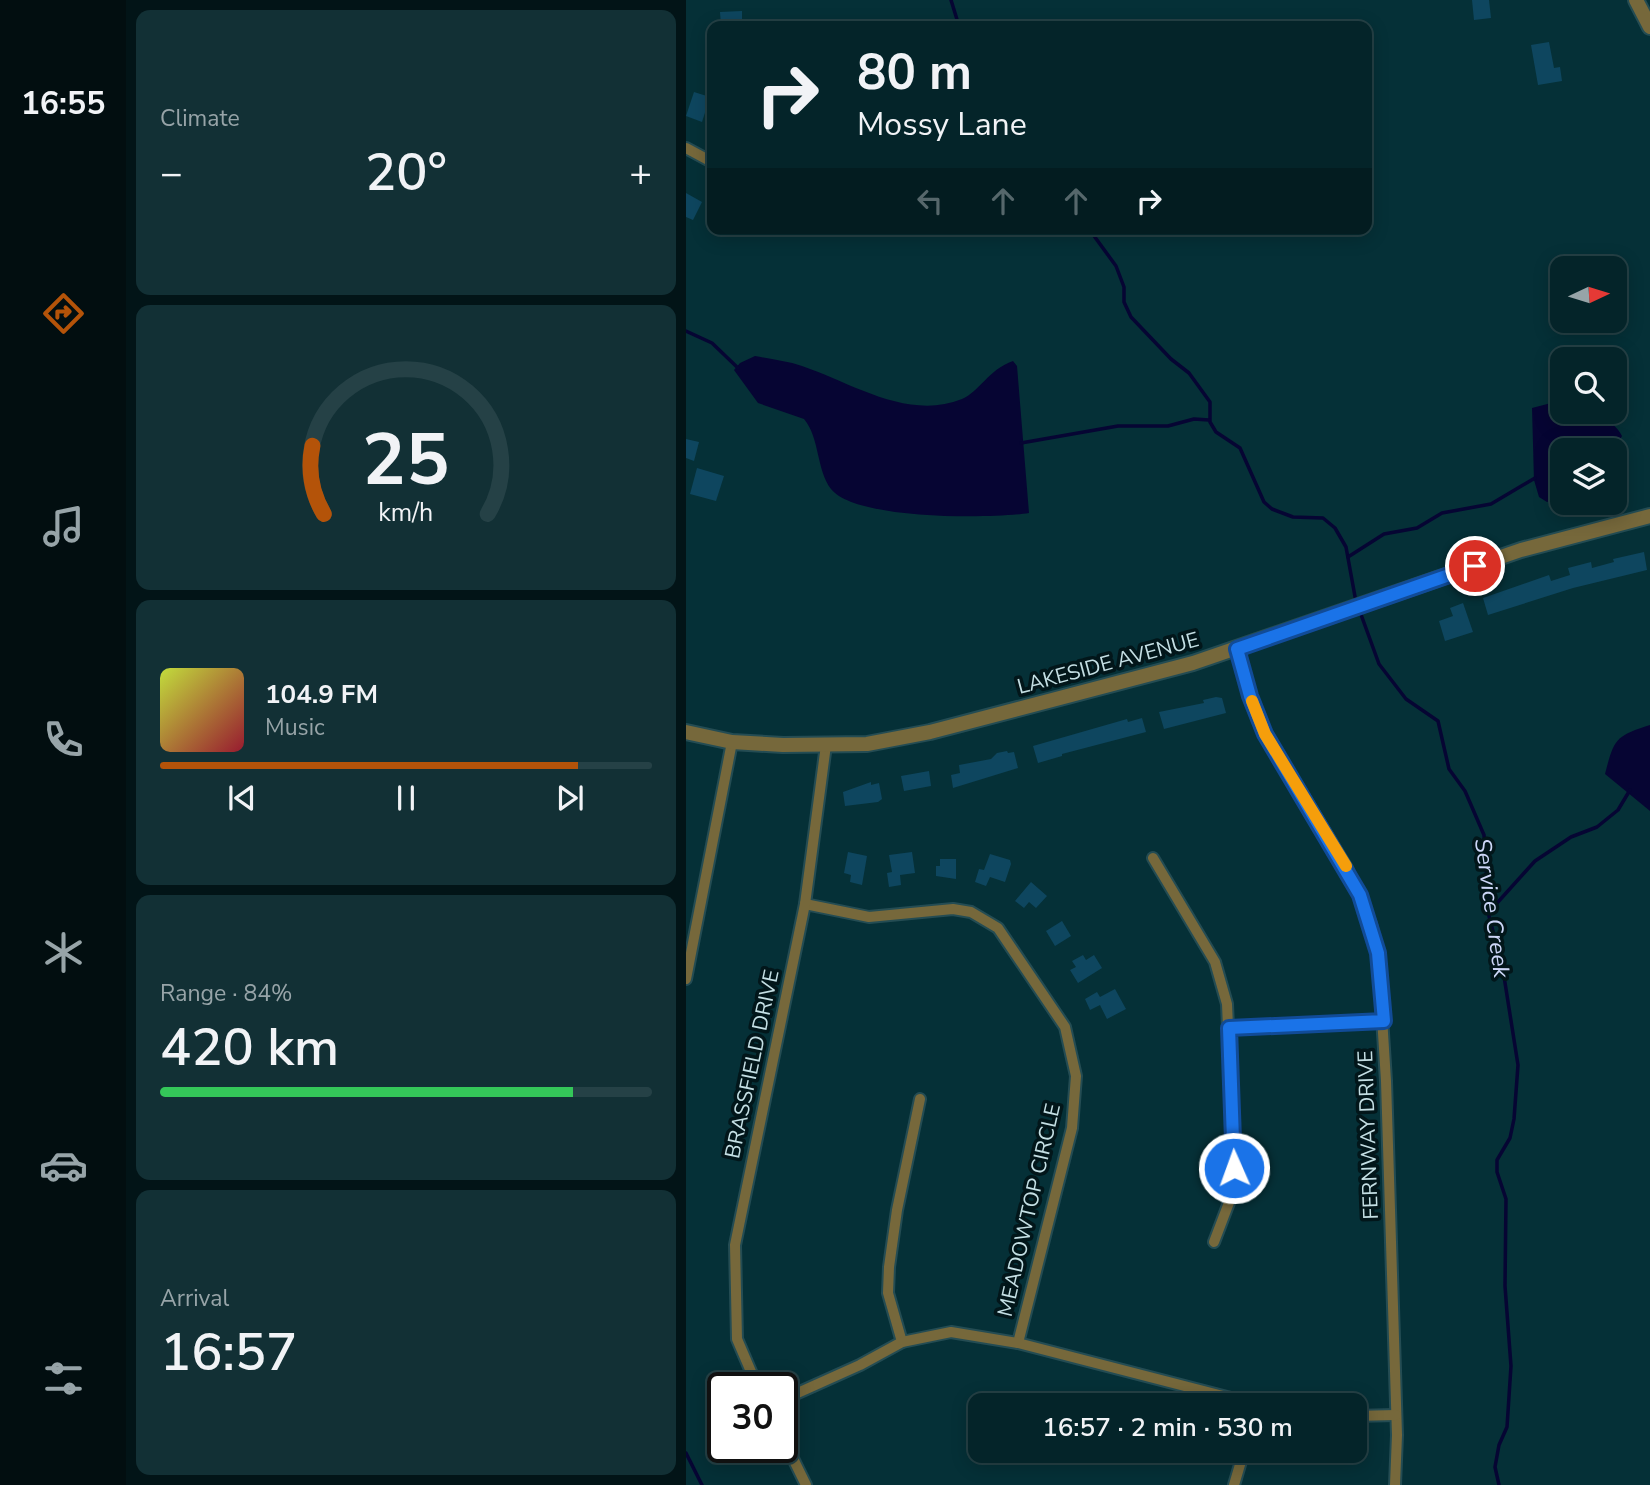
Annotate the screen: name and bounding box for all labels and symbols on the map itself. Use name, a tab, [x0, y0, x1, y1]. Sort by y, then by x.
north arrow	[1550, 256, 1628, 332]
pin	[1445, 536, 1505, 596]
street label: LAKESIDE AVENUE	[1014, 625, 1202, 701]
water label: Service Creek	[1467, 836, 1517, 980]
street label: BRASSFIELD DRIVE	[718, 967, 786, 1161]
street label: FERNWAY DRIVE	[1351, 1050, 1385, 1220]
street label: MEADOWTOP CIRCLE	[991, 1101, 1067, 1319]
position arrow	[1197, 1131, 1271, 1205]
speed limit sign: 30	[707, 1372, 798, 1463]

